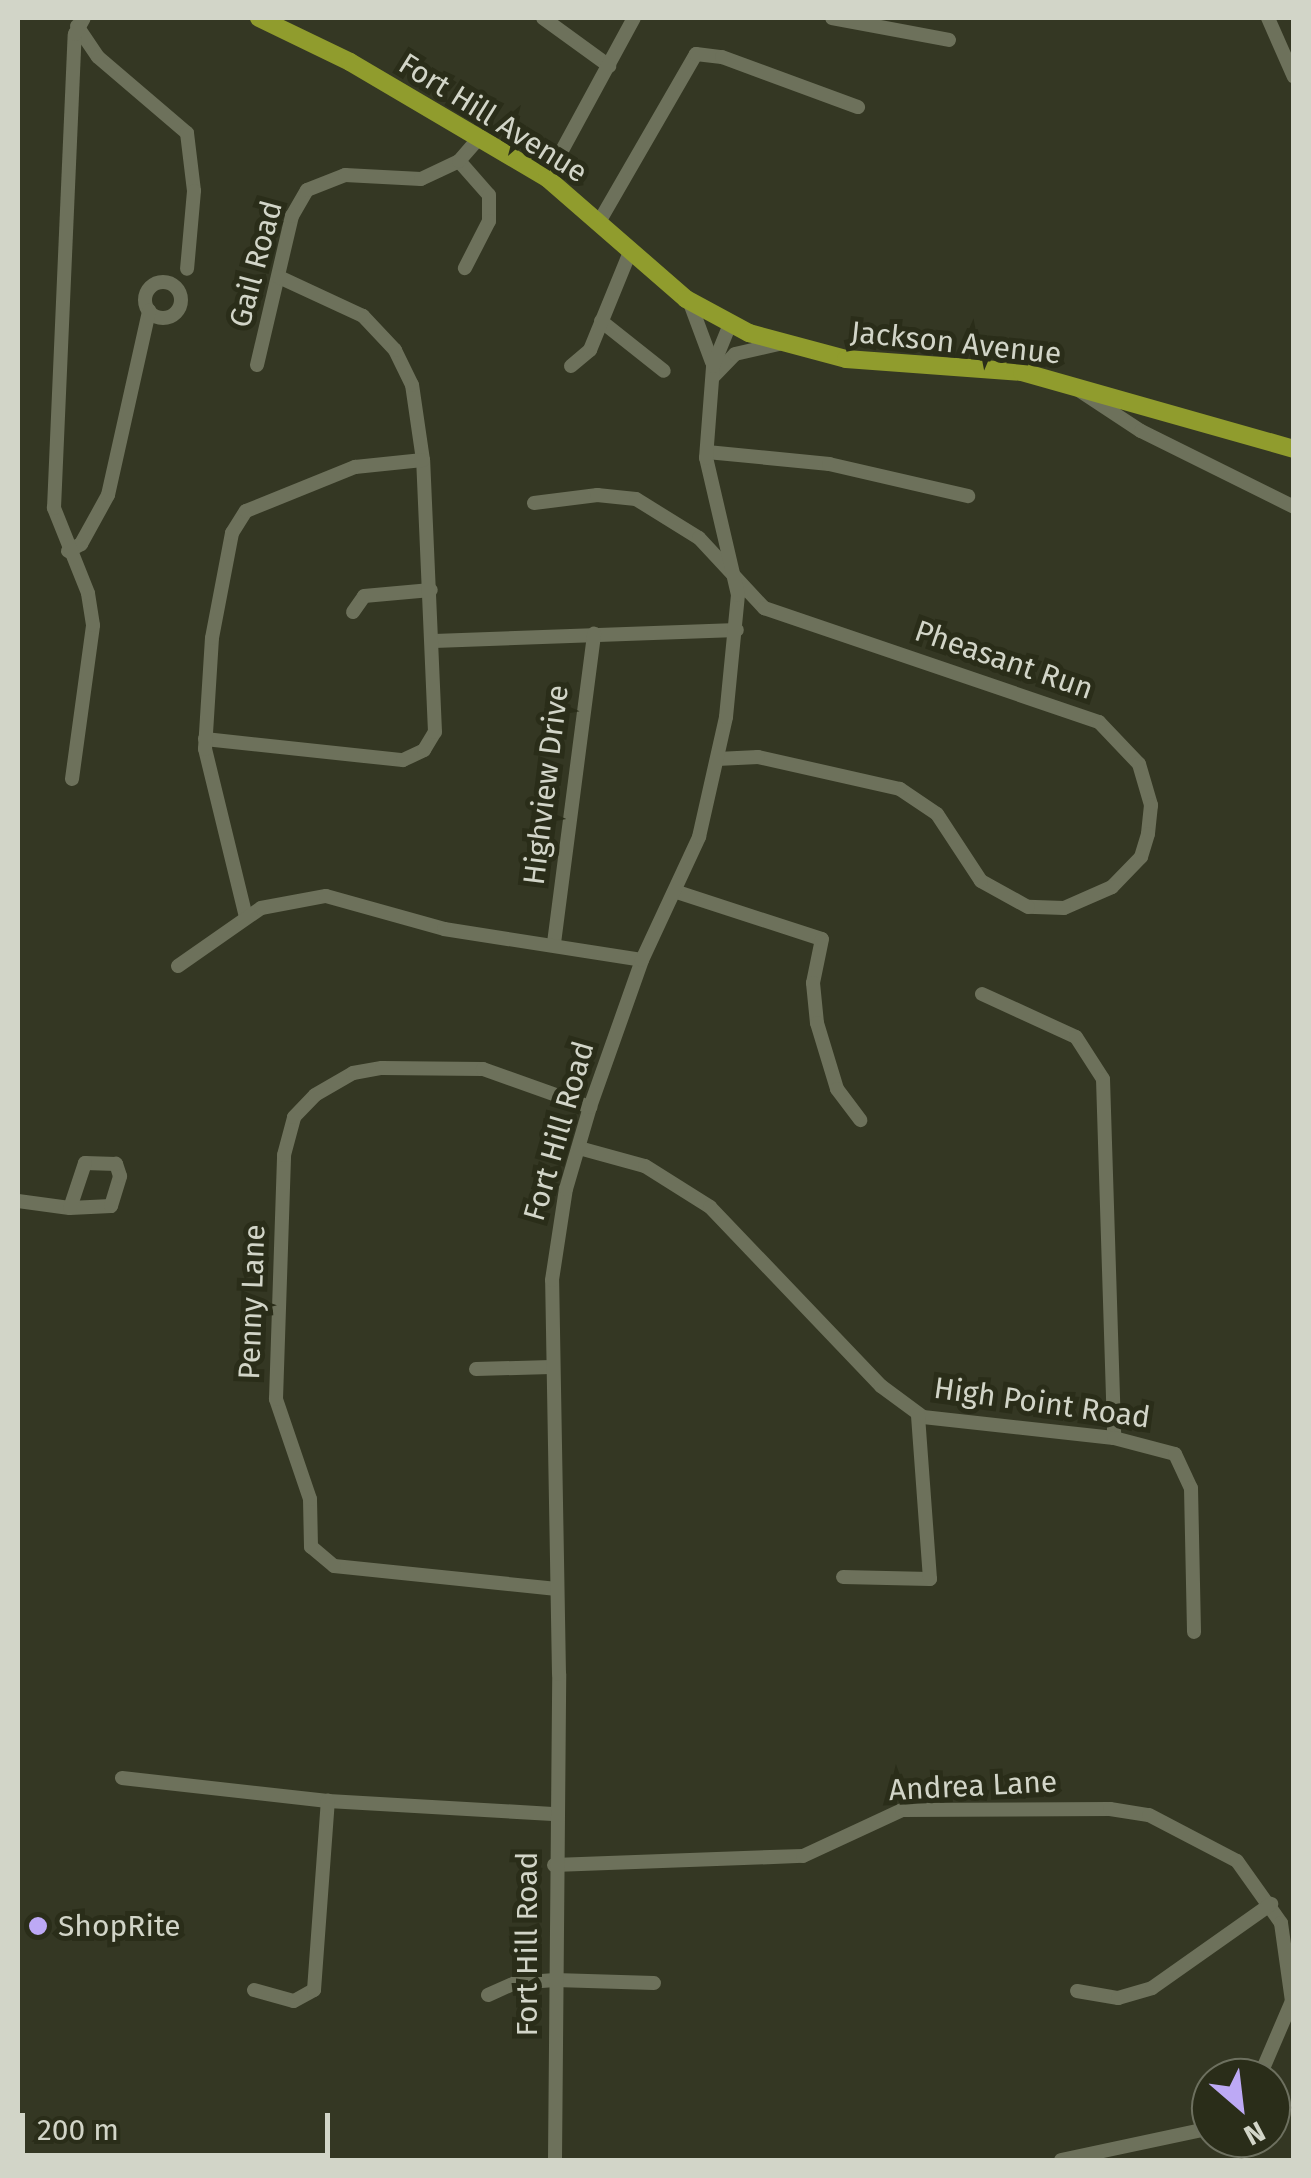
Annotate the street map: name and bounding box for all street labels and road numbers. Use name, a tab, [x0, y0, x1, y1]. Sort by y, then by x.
street label: Fort Hill Avenue	[392, 46, 594, 190]
street label: Gail Road	[222, 197, 290, 331]
street label: Jackson Avenue	[849, 314, 1063, 372]
street label: Pheasant Run	[910, 613, 1098, 707]
street label: Highview Drive	[516, 683, 576, 887]
street label: Fort Hill Road	[516, 1037, 602, 1225]
street label: Penny Lane	[231, 1224, 273, 1380]
street label: High Point Road	[932, 1370, 1152, 1436]
street label: Andrea Lane	[888, 1764, 1058, 1808]
street label: Fort Hill Road	[509, 1851, 545, 2037]

